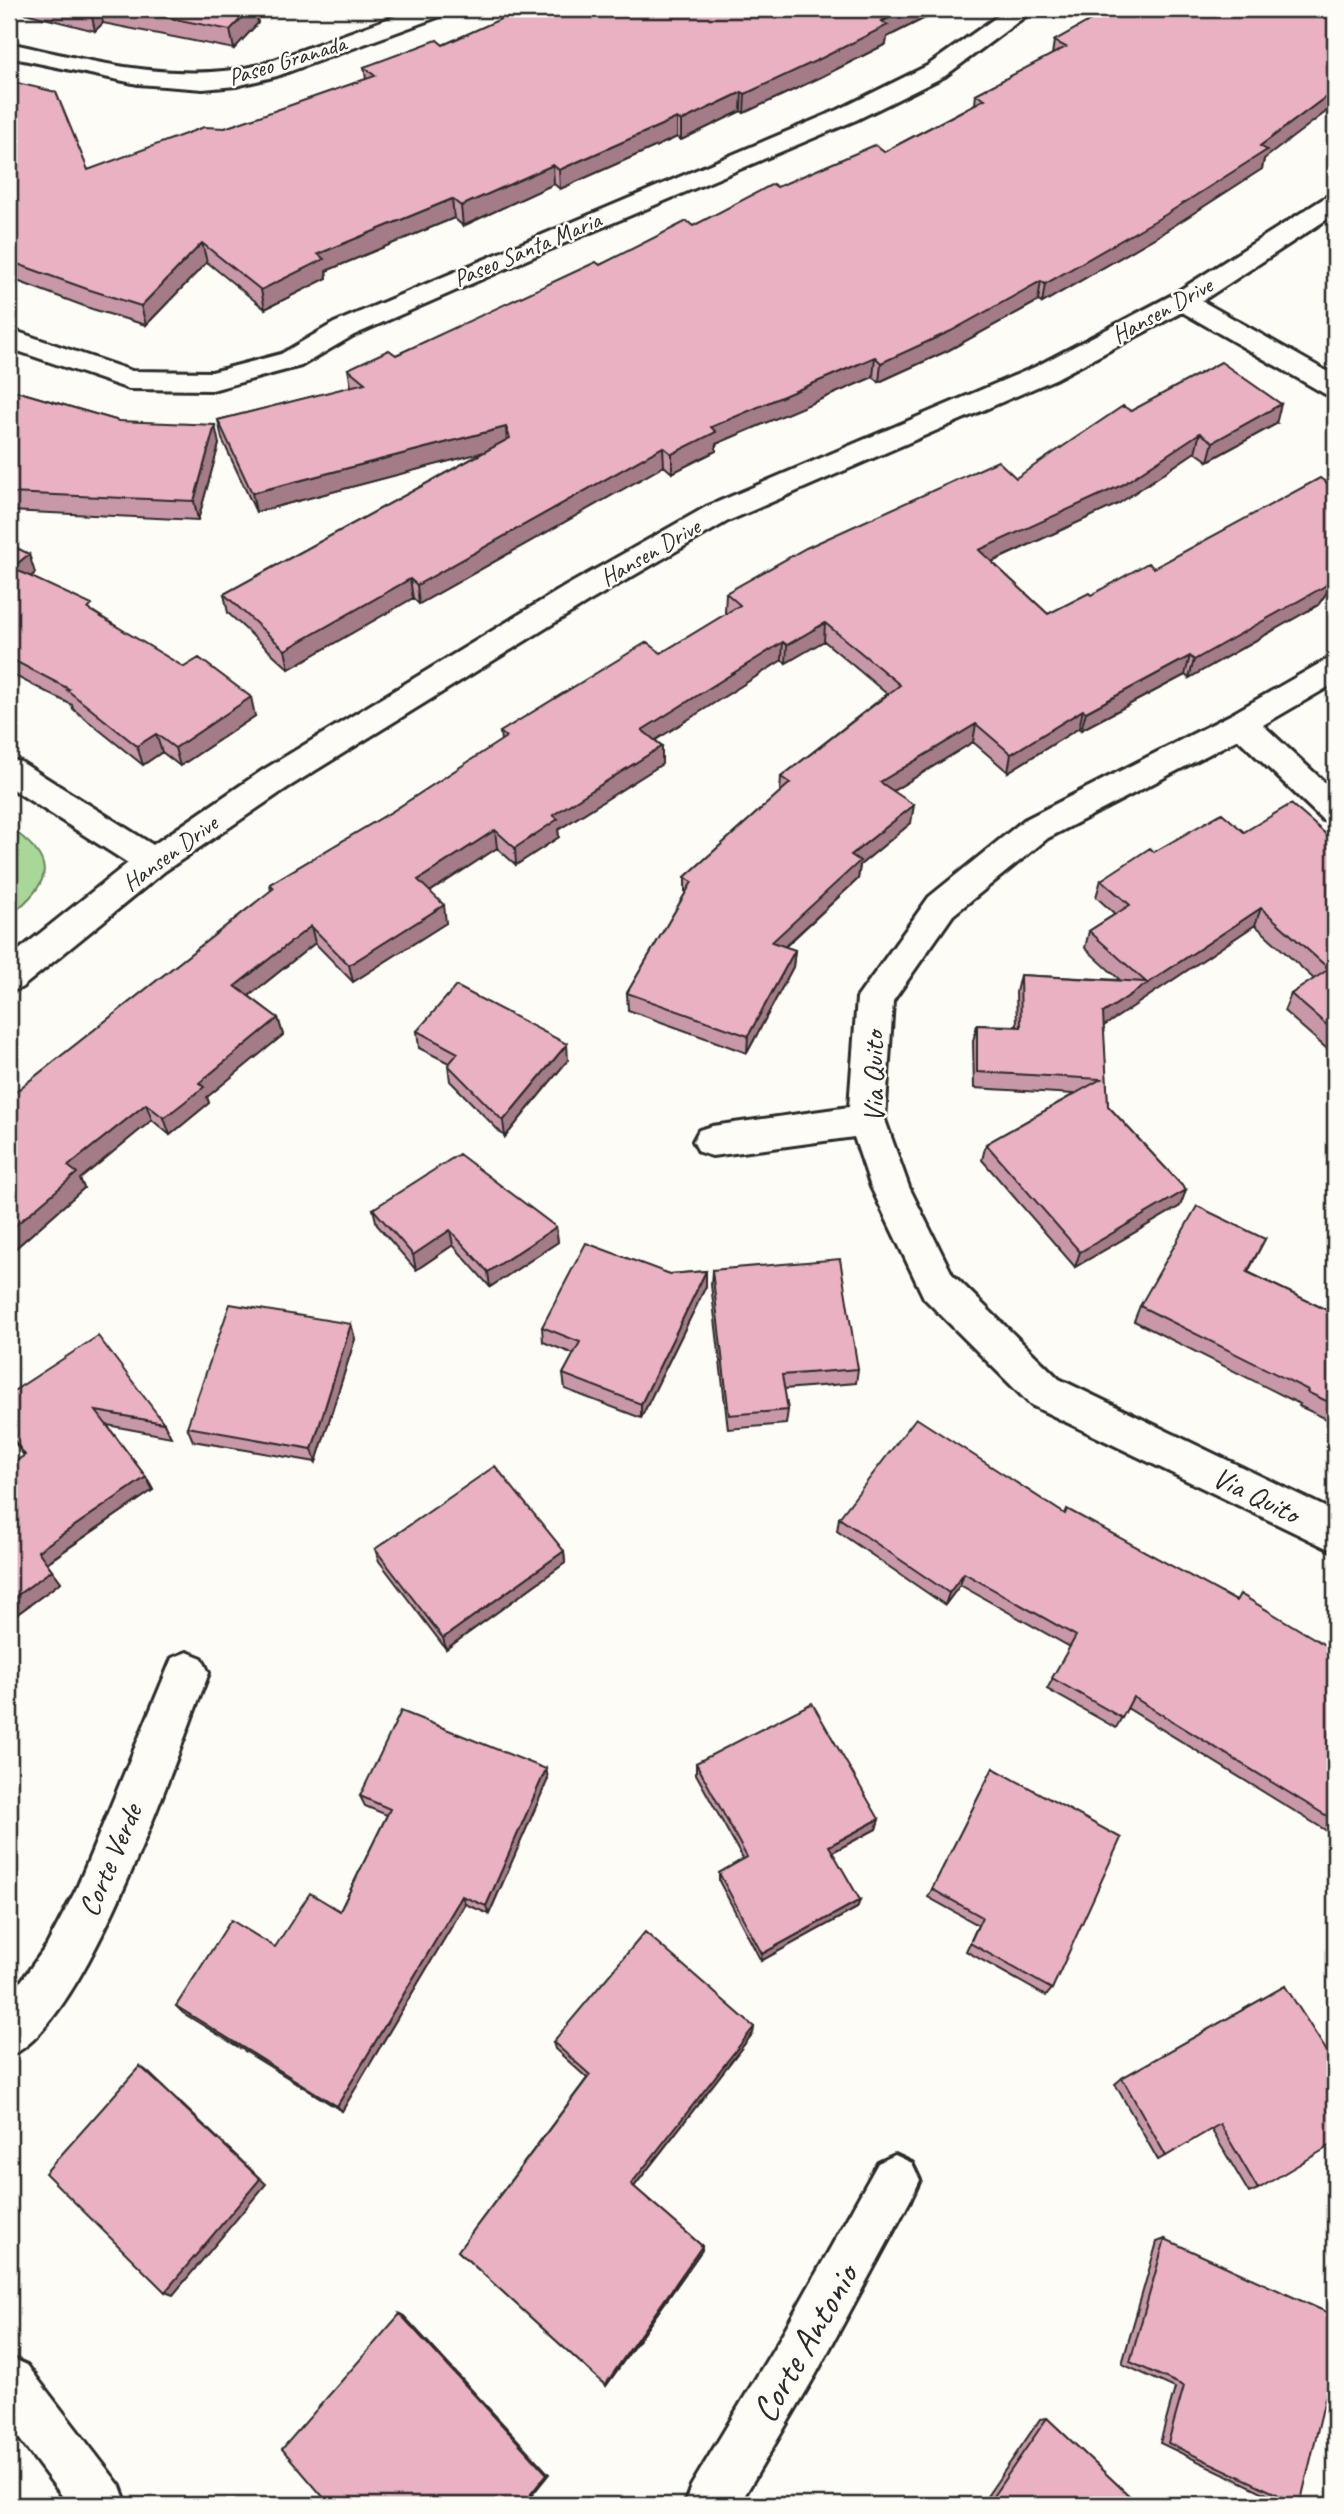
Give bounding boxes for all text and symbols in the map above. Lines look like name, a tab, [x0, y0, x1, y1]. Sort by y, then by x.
street label: Paseo Granada	[224, 27, 352, 92]
street label: Paseo Santa Maria	[449, 204, 607, 294]
street label: Hansen Drive	[1106, 269, 1219, 350]
street label: Hansen Drive	[595, 510, 707, 593]
street label: Hansen Drive	[117, 807, 225, 898]
street label: Via Quito	[854, 1028, 892, 1123]
street label: Via Quito	[1207, 1458, 1309, 1534]
street label: Corte Verde	[69, 1796, 151, 1922]
street label: Corte Antonio	[741, 2253, 870, 2430]

